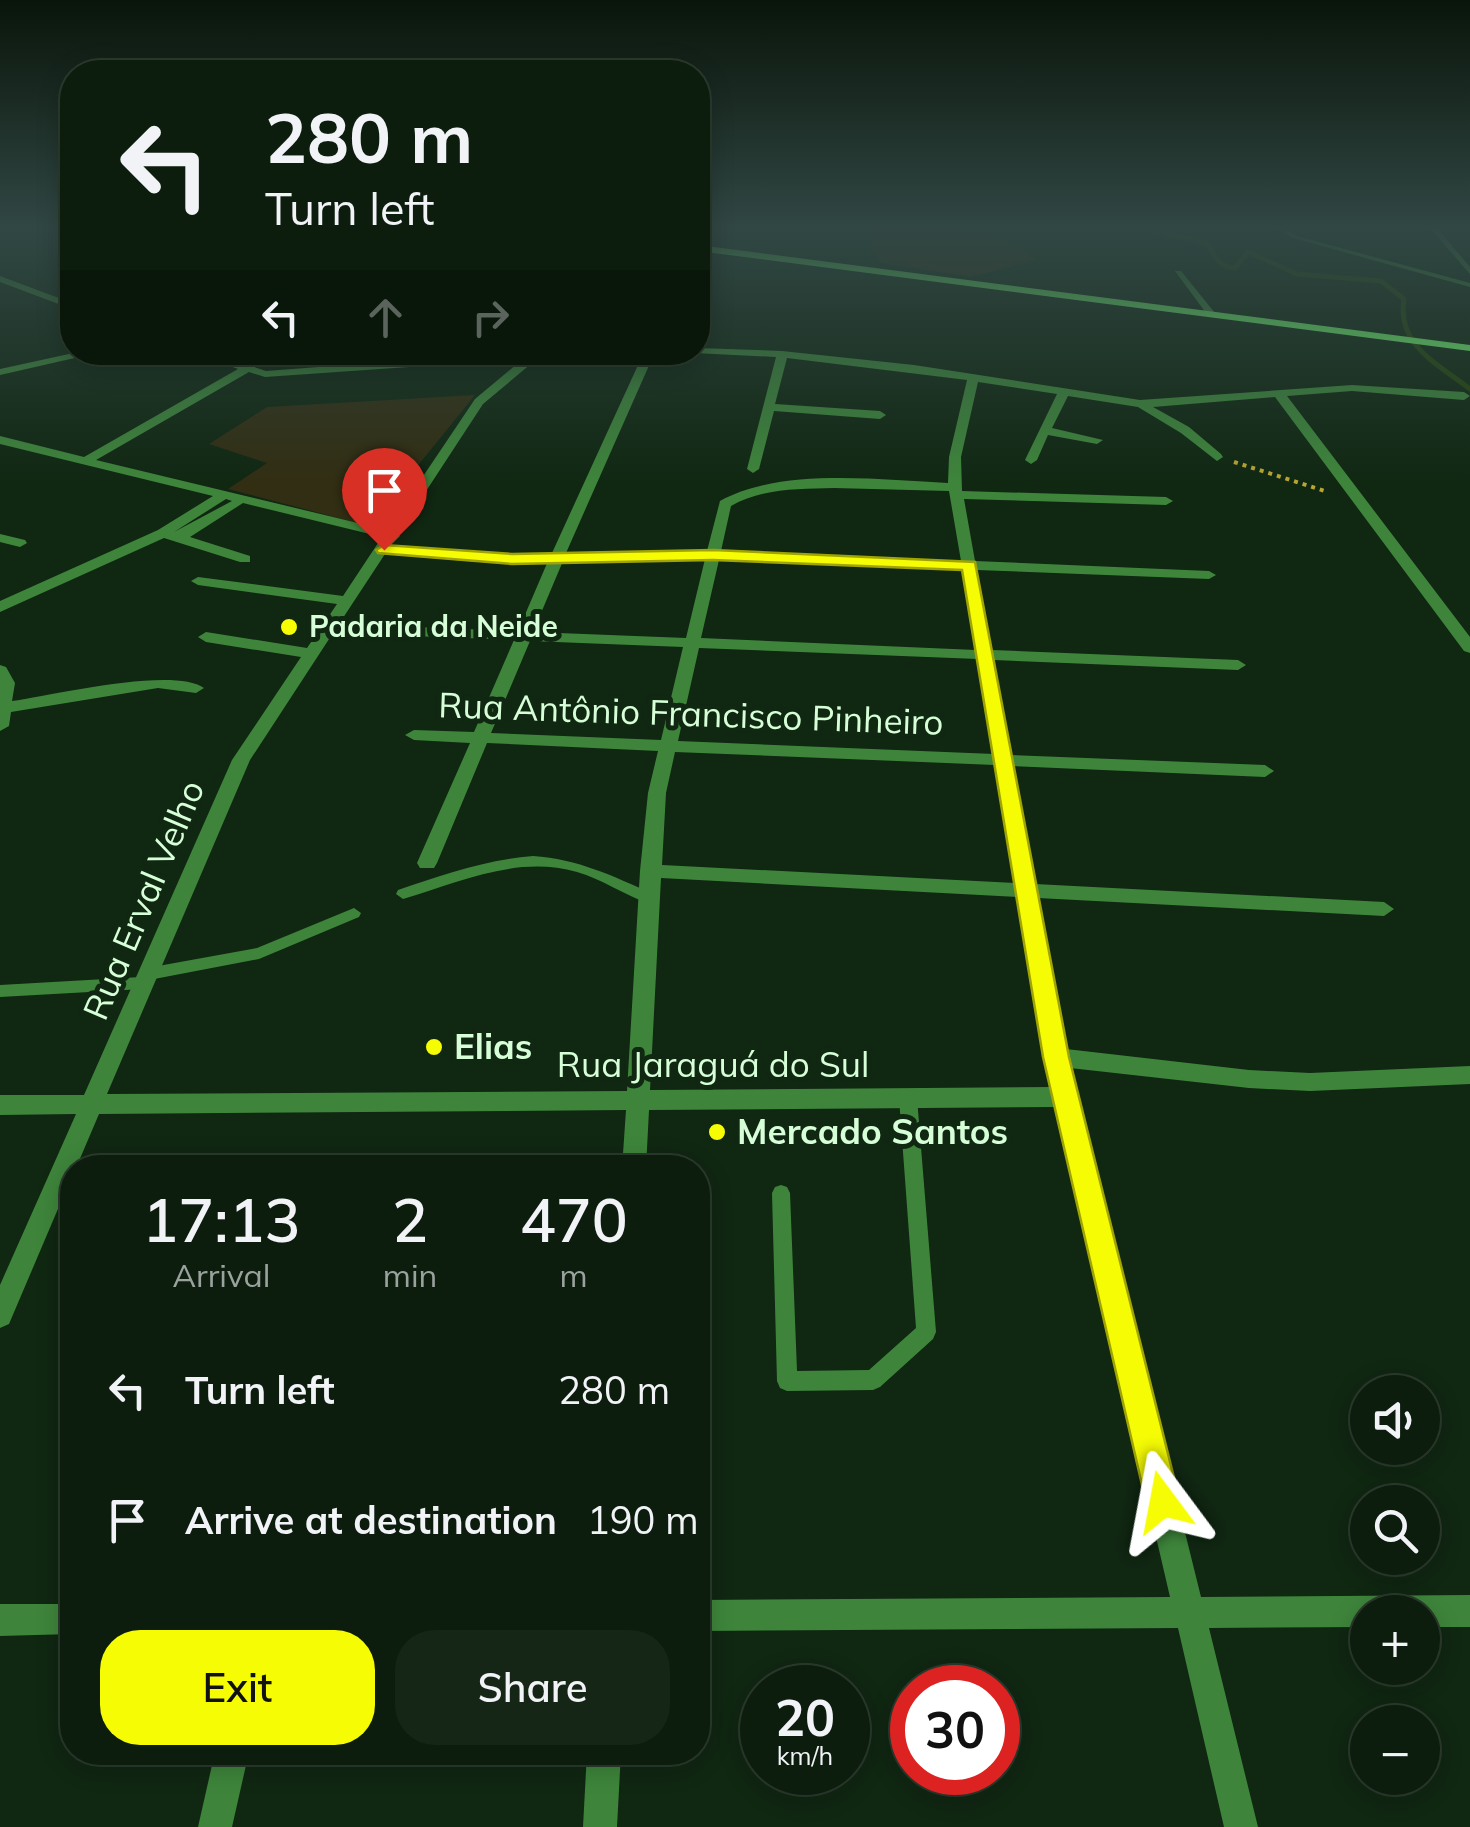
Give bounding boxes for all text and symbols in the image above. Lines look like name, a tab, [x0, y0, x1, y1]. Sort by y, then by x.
text: 280 m	[265, 93, 473, 181]
icon: left	[100, 100, 230, 230]
text: Turn left	[265, 180, 434, 236]
icon: left	[253, 290, 308, 345]
icon: ahead	[358, 290, 413, 345]
icon: right	[463, 290, 518, 345]
pin	[342, 448, 427, 551]
icon: arrive	[357, 463, 412, 518]
place label: Padaria da Neide	[309, 607, 558, 645]
marker: Padaria da Neide	[278, 616, 300, 638]
street label: Rua Antônio Francisco Pinheiro	[438, 682, 944, 744]
street label: Rua Erval Velho	[73, 773, 213, 1026]
place label: Elias	[454, 1024, 532, 1068]
marker: Elias	[423, 1036, 445, 1058]
street label: Rua Jaraguá do Sul	[557, 1042, 869, 1086]
place label: Mercado Santos	[737, 1109, 1008, 1153]
marker: Mercado Santos	[706, 1121, 728, 1143]
text: 17:13	[142, 1182, 301, 1257]
text: 2	[392, 1182, 428, 1257]
text: 470	[520, 1182, 628, 1257]
text: Arrival	[173, 1255, 270, 1295]
text: min	[383, 1255, 437, 1295]
text: m	[560, 1255, 588, 1295]
icon: left	[100, 1363, 155, 1418]
text: Turn left	[185, 1366, 335, 1414]
text: 280 m	[558, 1366, 670, 1414]
map controls	[1350, 1375, 1440, 1795]
button: sound	[1350, 1375, 1440, 1465]
position arrow	[1111, 1450, 1215, 1554]
button: search	[1350, 1485, 1440, 1575]
icon: arrive	[100, 1493, 155, 1548]
text: Arrive at destination	[185, 1496, 557, 1544]
text: 190 m	[587, 1496, 699, 1544]
button: +	[1350, 1595, 1440, 1685]
button: Exit	[100, 1630, 375, 1745]
button: Share	[395, 1630, 670, 1745]
speed limit sign: 30	[890, 1665, 1020, 1795]
text: 20	[775, 1686, 835, 1749]
button: −	[1350, 1705, 1440, 1795]
text: km/h	[777, 1740, 833, 1771]

